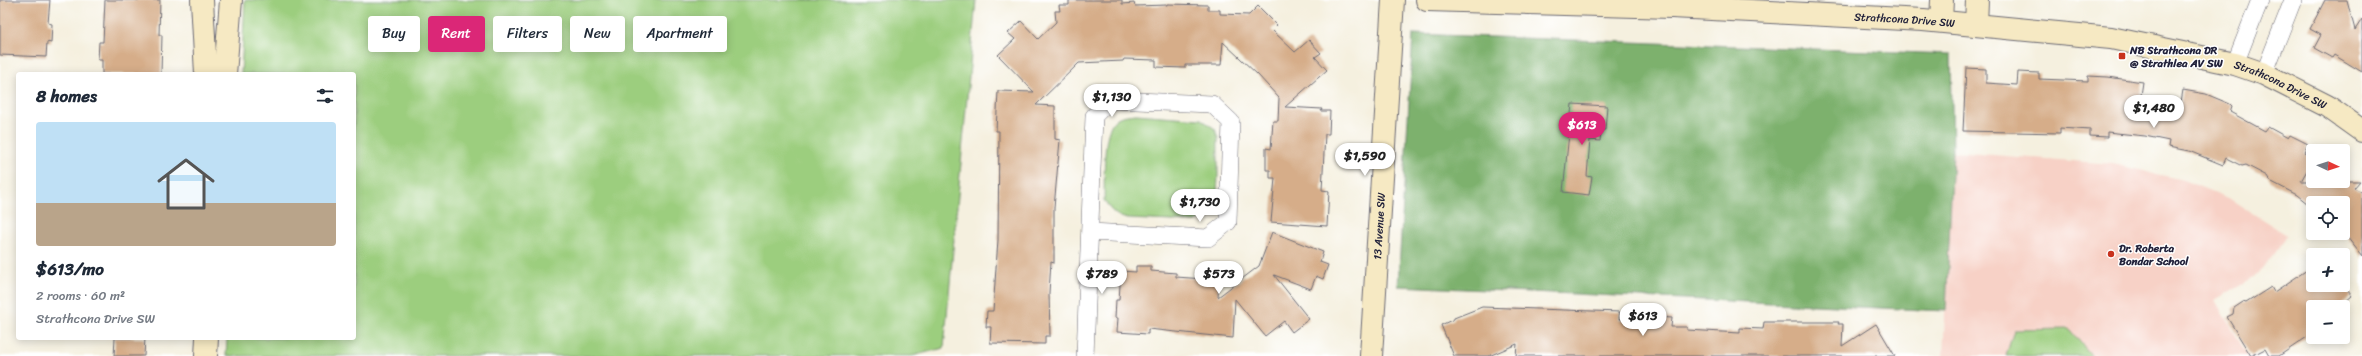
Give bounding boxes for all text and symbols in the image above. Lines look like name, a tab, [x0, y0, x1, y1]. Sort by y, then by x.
street label: Strathcona Drive SW	[1854, 7, 1956, 33]
chip: Buy	[368, 16, 420, 52]
chip: Rent	[428, 16, 485, 52]
chip: Filters	[493, 16, 562, 52]
chip: New	[570, 16, 625, 52]
chip: Apartment	[633, 16, 727, 52]
place label: NB Strathcona DR @ Strathlea AV SW	[2129, 41, 2223, 73]
marker: NB Strathcona DR @ Strathlea AV SW	[2117, 51, 2127, 61]
street label: Strathcona Drive SW	[2231, 55, 2331, 114]
text: 8 homes	[36, 81, 97, 111]
pin: $1,130	[1079, 84, 1145, 118]
icon: filters	[314, 85, 336, 107]
text: $1,130	[1093, 85, 1131, 108]
pin: $1,480	[2121, 95, 2187, 129]
text: $1,480	[2133, 96, 2175, 119]
pin: $613	[1558, 112, 1606, 146]
text: $613	[1568, 113, 1596, 136]
pin: $1,590	[1332, 143, 1398, 177]
text: $1,590	[1344, 144, 1386, 167]
north arrow	[2306, 144, 2350, 188]
map controls	[2306, 144, 2350, 344]
icon: home	[150, 148, 222, 220]
pin: $1,730	[1167, 189, 1233, 223]
text: $1,730	[1180, 190, 1220, 213]
street label: 13 Avenue SW	[1367, 192, 1391, 260]
button: locate	[2306, 196, 2350, 240]
place label: Dr. Roberta Bondar School	[2119, 239, 2189, 271]
button: +	[2306, 248, 2350, 292]
marker: Dr. Roberta Bondar School	[2106, 249, 2116, 259]
text: $613/mo	[36, 254, 104, 284]
pin: $789	[1078, 261, 1126, 295]
pin: $573	[1195, 261, 1243, 295]
text: $789	[1086, 262, 1118, 285]
text: $573	[1203, 262, 1235, 285]
text: 2 rooms · 60 m²	[36, 284, 125, 307]
button: −	[2306, 300, 2350, 344]
pin: $613	[1619, 303, 1667, 337]
text: $613	[1629, 304, 1657, 327]
text: Strathcona Drive SW	[36, 307, 155, 330]

